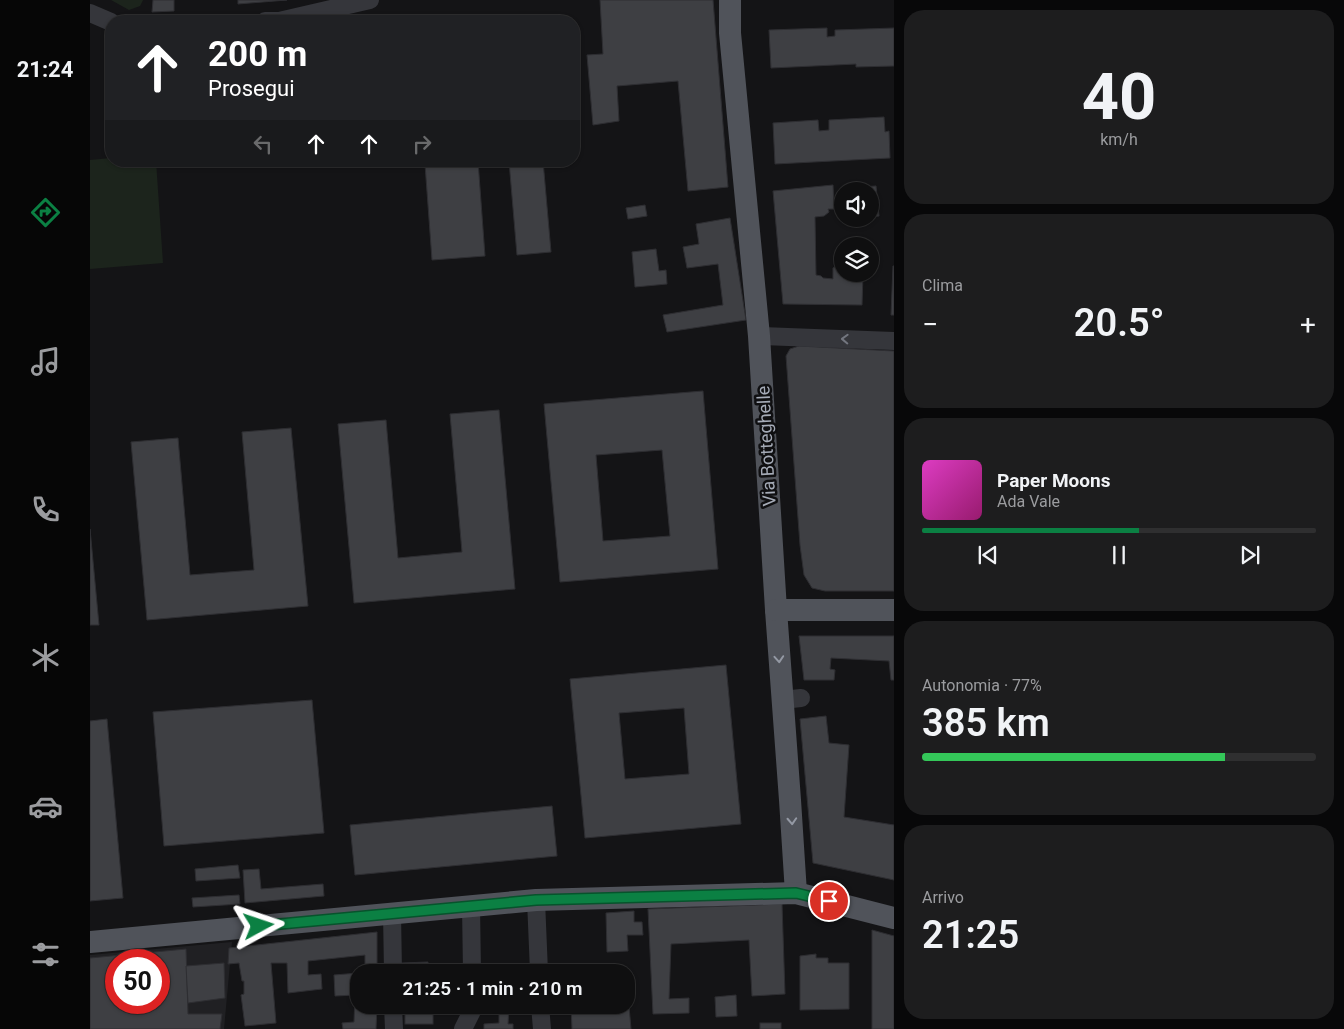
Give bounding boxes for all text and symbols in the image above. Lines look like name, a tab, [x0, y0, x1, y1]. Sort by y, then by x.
text: 200 m	[208, 34, 307, 75]
icon: ahead	[125, 35, 190, 100]
text: 21:24	[17, 57, 73, 82]
text: 40	[1082, 59, 1156, 135]
text: Prosegui	[208, 76, 295, 101]
icon: left	[249, 130, 277, 158]
icon: ahead	[302, 130, 330, 158]
icon: ahead	[355, 130, 383, 158]
icon: right	[408, 130, 436, 158]
text: km/h	[1100, 130, 1138, 149]
map controls	[834, 182, 879, 282]
button: sound	[834, 182, 879, 227]
icon: directions	[28, 195, 63, 230]
button: layers	[834, 237, 879, 282]
text: Clima	[922, 276, 963, 295]
text: 20.5°	[1074, 301, 1164, 345]
text: −	[922, 308, 938, 341]
text: +	[1300, 308, 1316, 341]
one-way arrow	[841, 334, 849, 345]
icon: music	[28, 344, 63, 379]
street label: Via Botteghelle	[752, 385, 780, 507]
text: Paper Moons	[997, 469, 1110, 492]
icon: phone	[28, 492, 63, 527]
text: Ada Vale	[997, 492, 1060, 511]
icon: previous	[974, 541, 1002, 569]
icon: pause	[1105, 541, 1133, 569]
icon: next	[1236, 541, 1264, 569]
icon: climate	[28, 640, 63, 675]
one-way arrow	[774, 655, 785, 663]
text: Autonomia · 77%	[922, 676, 1042, 695]
text: 385 km	[922, 701, 1050, 745]
icon: car	[28, 789, 63, 824]
one-way arrow	[786, 817, 797, 825]
pin	[808, 880, 850, 922]
icon: arrive	[815, 887, 843, 915]
text: Arrivo	[922, 888, 964, 907]
position arrow	[232, 899, 284, 951]
text: 21:25	[922, 913, 1019, 957]
icon: filters	[28, 937, 63, 972]
speed limit sign: 50	[105, 949, 170, 1014]
text: 21:25 · 1 min · 210 m	[402, 977, 583, 1000]

